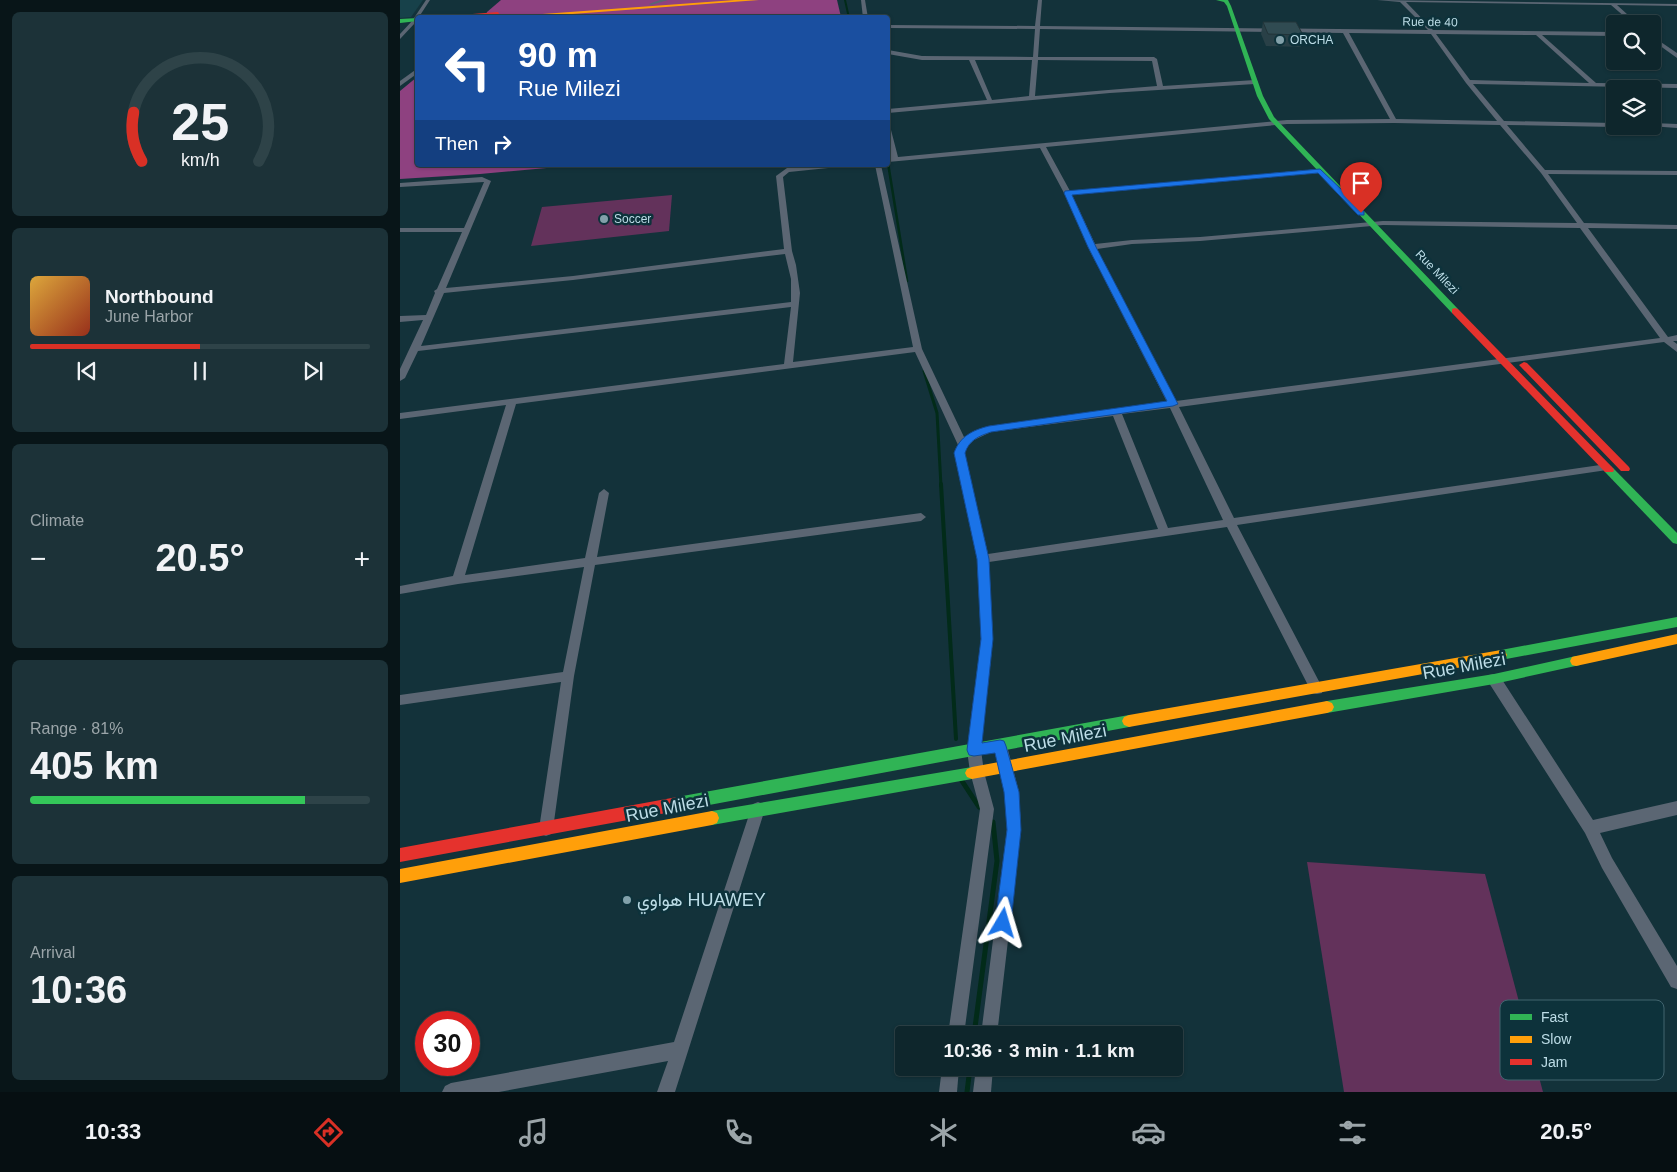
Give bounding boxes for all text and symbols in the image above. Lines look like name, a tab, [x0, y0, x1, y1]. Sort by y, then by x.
street label: Rue de 40	[1402, 15, 1458, 29]
map controls	[1606, 15, 1661, 135]
button: search	[1606, 15, 1661, 70]
place label: ORCHA	[1290, 33, 1333, 47]
marker: ORCHA	[1274, 34, 1286, 46]
icon: left	[435, 35, 500, 100]
text: 90 m	[518, 35, 598, 74]
text: Rue Milezi	[518, 76, 621, 101]
button: layers	[1606, 80, 1661, 135]
text: 25	[171, 93, 229, 151]
icon: right	[488, 130, 516, 158]
text: Then	[435, 133, 478, 154]
text: km/h	[181, 150, 219, 170]
pin	[1340, 162, 1382, 213]
icon: arrive	[1347, 169, 1375, 197]
place label: Soccer	[614, 212, 651, 226]
marker: Soccer	[598, 213, 610, 225]
street label: Rue Milezi	[1413, 247, 1461, 297]
text: Northbound	[105, 286, 214, 307]
text: June Harbor	[105, 308, 193, 325]
icon: previous	[73, 357, 101, 385]
icon: pause	[186, 357, 214, 385]
icon: next	[299, 357, 327, 385]
text: Climate	[30, 512, 84, 529]
text: 20.5°	[155, 537, 245, 579]
text: −	[30, 543, 46, 574]
text: +	[354, 543, 370, 574]
street label: Rue Milezi	[1421, 649, 1507, 683]
text: Range · 81%	[30, 720, 123, 737]
street label: Rue Milezi	[1022, 720, 1108, 756]
text: 405 km	[30, 745, 159, 787]
street label: Rue Milezi	[624, 790, 710, 826]
place label: هواوي HUAWEY	[637, 890, 766, 915]
marker: هواوي HUAWEY	[621, 894, 633, 906]
position arrow	[976, 896, 1028, 948]
text: Arrival	[30, 944, 75, 961]
text: 10:36	[30, 969, 127, 1011]
legend	[1500, 1000, 1664, 1080]
text: Fast	[1541, 1009, 1568, 1025]
speed limit sign: 30	[415, 1011, 480, 1076]
text: Slow	[1541, 1031, 1572, 1047]
text: 10:36 · 3 min · 1.1 km	[943, 1040, 1135, 1061]
text: Jam	[1541, 1054, 1567, 1070]
icon: directions	[311, 1115, 346, 1150]
icon: music	[516, 1115, 551, 1150]
icon: phone	[721, 1115, 756, 1150]
icon: climate	[926, 1115, 961, 1150]
icon: car	[1131, 1115, 1166, 1150]
icon: filters	[1335, 1115, 1370, 1150]
text: 10:33	[85, 1119, 141, 1144]
text: 20.5°	[1540, 1119, 1592, 1144]

